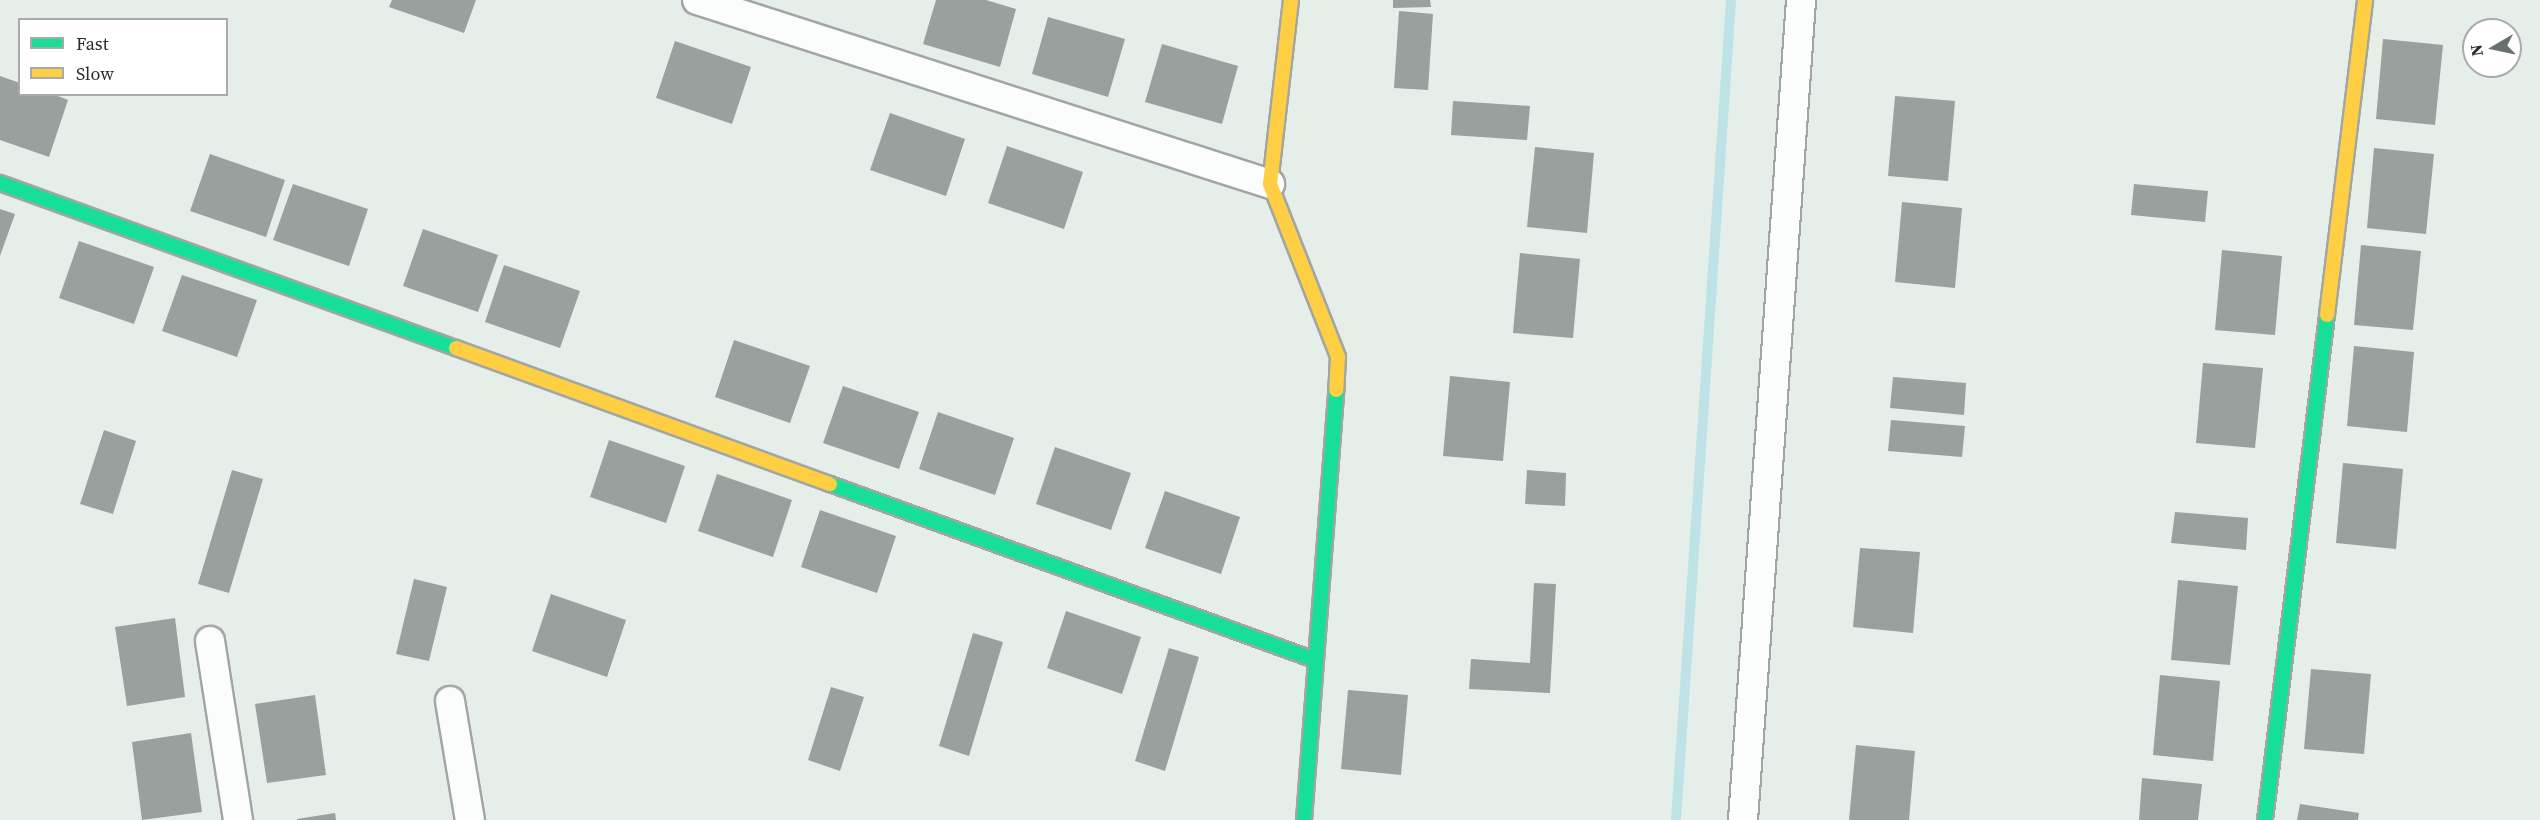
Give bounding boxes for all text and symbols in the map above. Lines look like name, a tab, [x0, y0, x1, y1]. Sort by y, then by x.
legend	[18, 18, 228, 96]
north arrow	[2462, 18, 2522, 78]
text: Fast	[76, 31, 109, 56]
text: N	[2464, 43, 2488, 58]
text: Slow	[76, 61, 114, 86]

